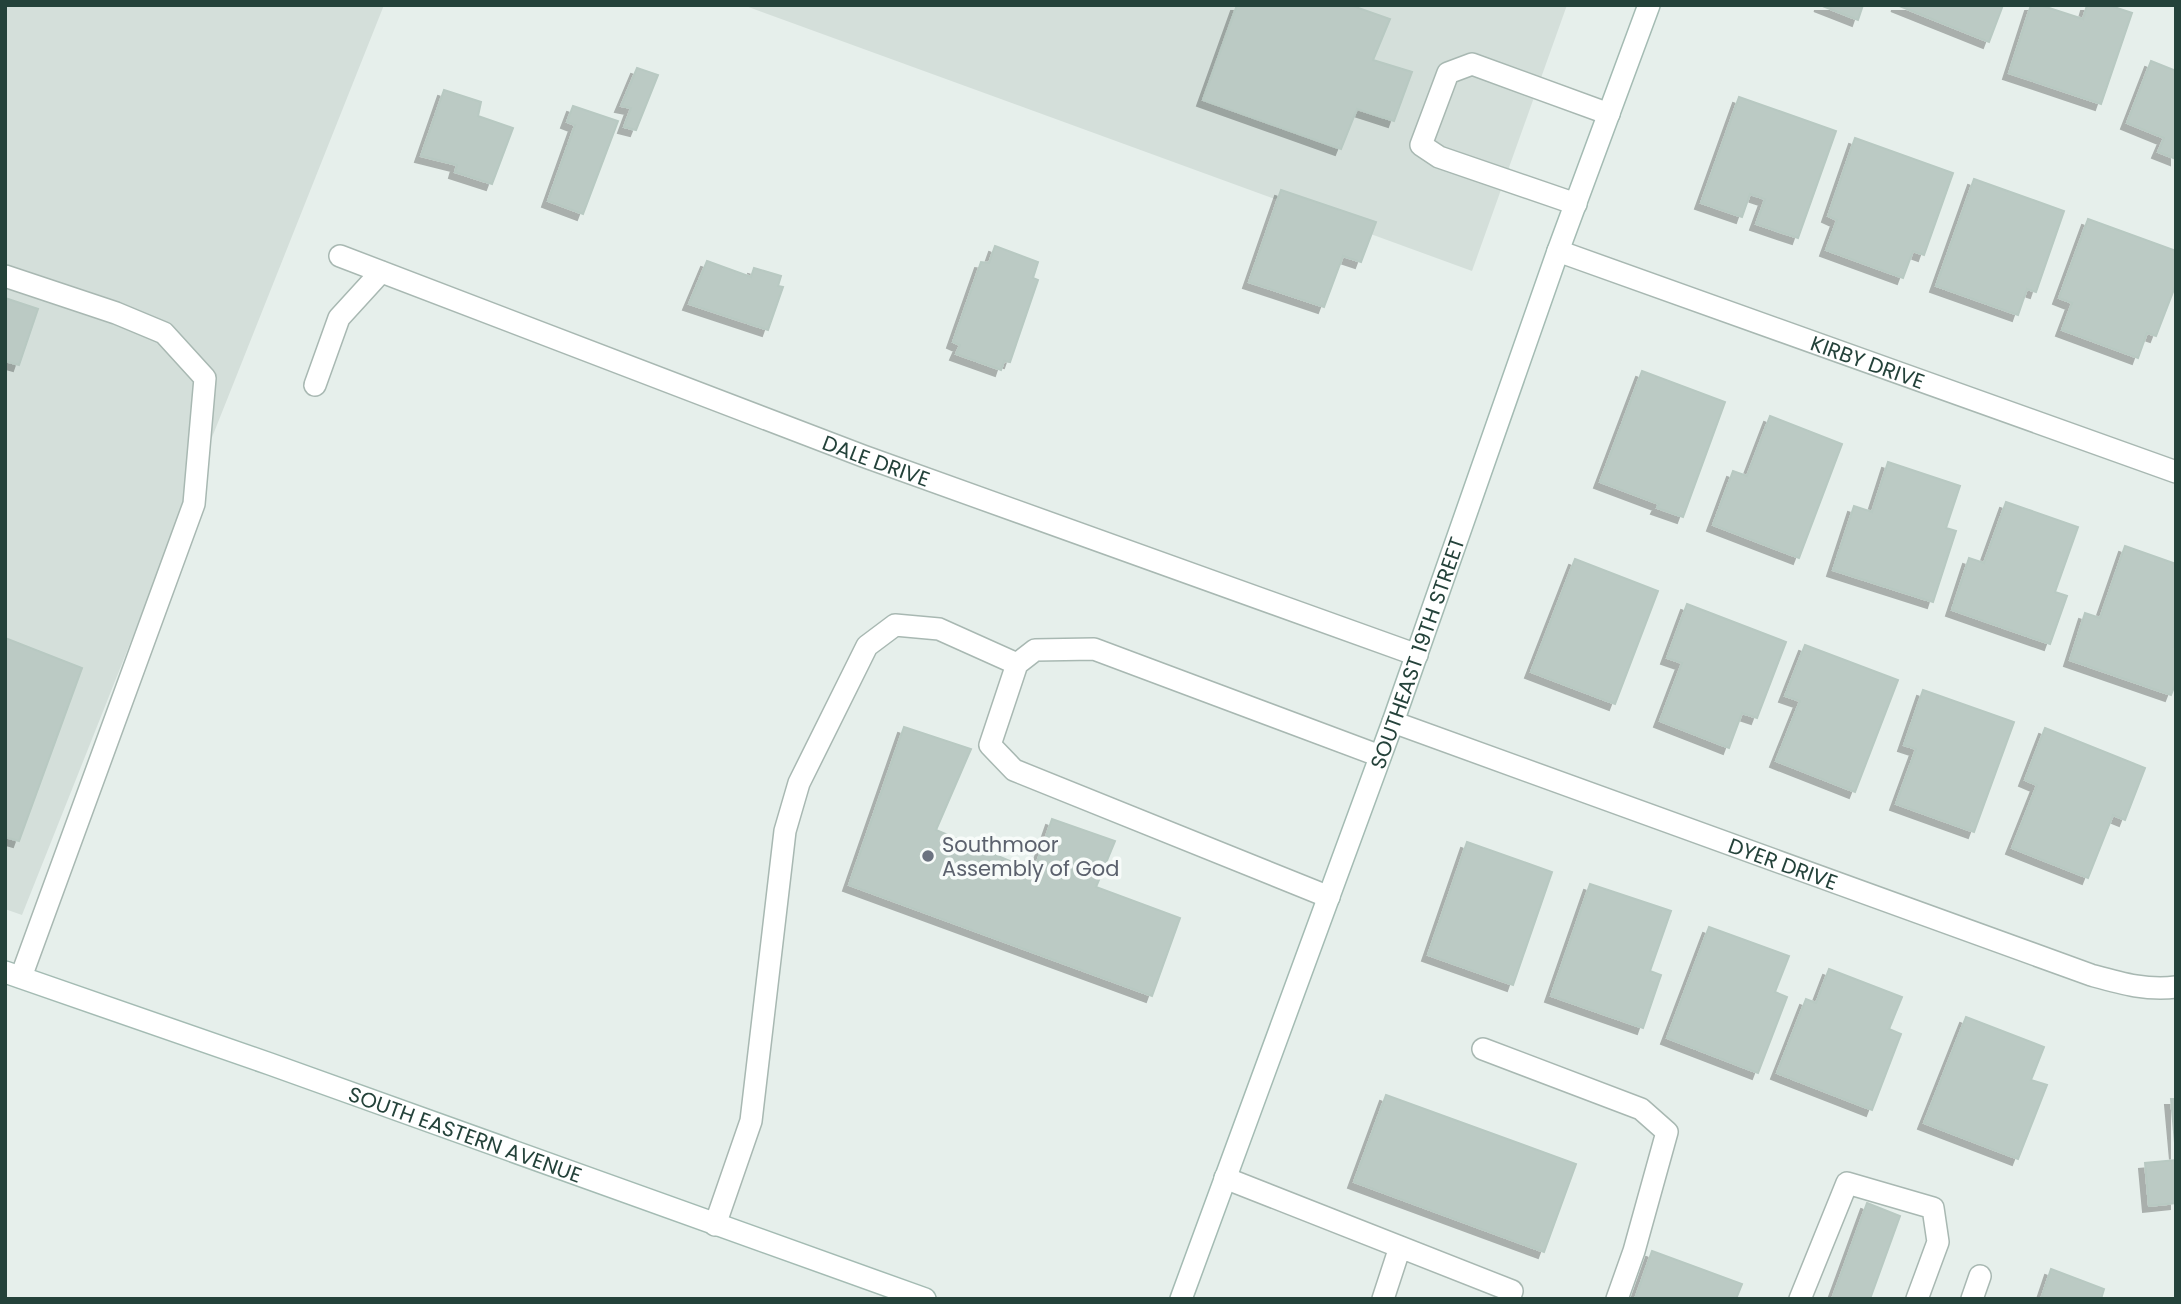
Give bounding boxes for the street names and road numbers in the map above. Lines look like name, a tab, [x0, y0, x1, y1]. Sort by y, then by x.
street label: KIRBY DRIVE	[1807, 328, 1929, 395]
street label: DALE DRIVE	[819, 427, 934, 493]
street label: SOUTHEAST 19TH STREET	[1363, 533, 1471, 773]
street label: DYER DRIVE	[1725, 830, 1842, 896]
street label: SOUTH EASTERN AVENUE	[345, 1079, 586, 1189]

